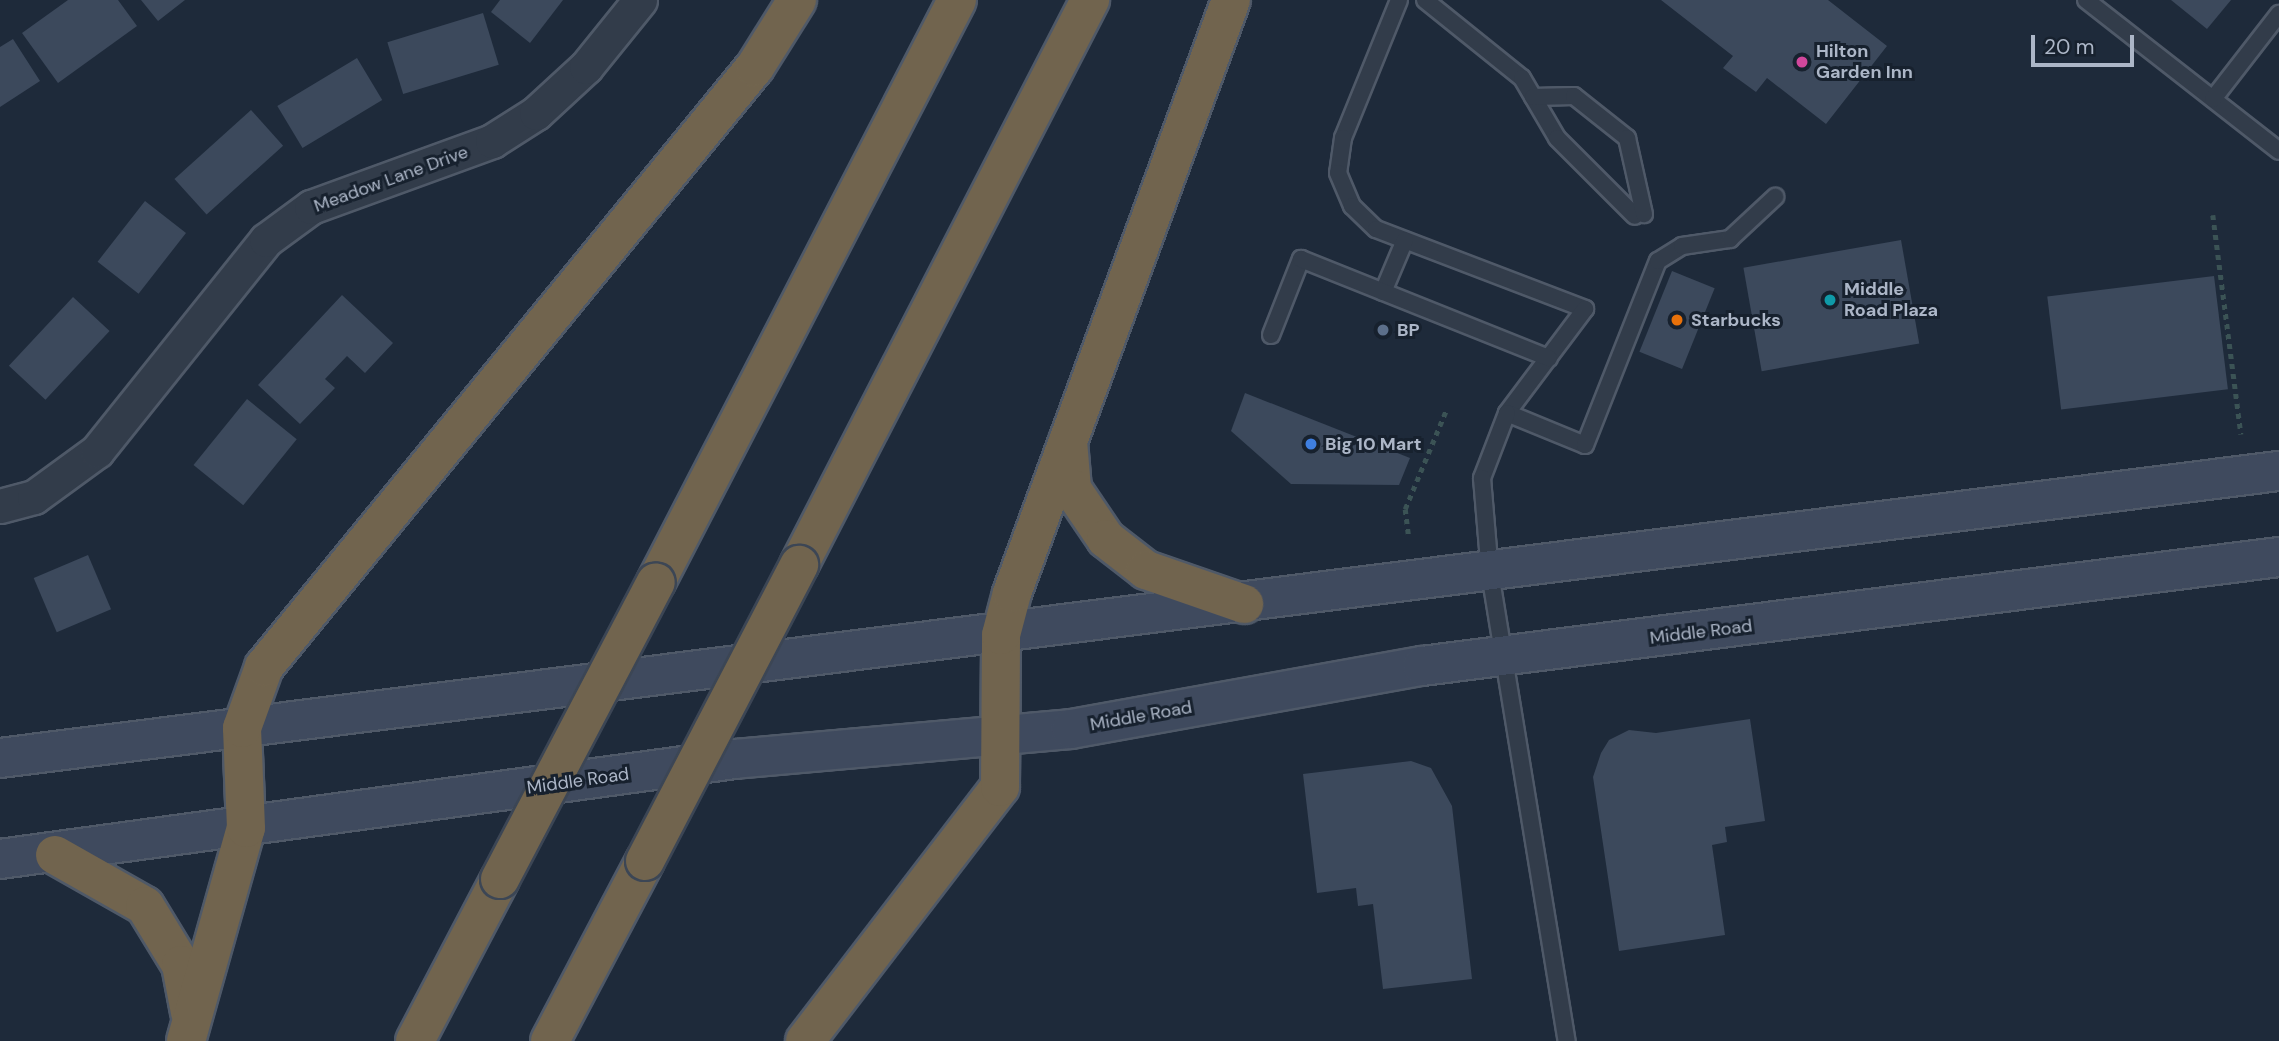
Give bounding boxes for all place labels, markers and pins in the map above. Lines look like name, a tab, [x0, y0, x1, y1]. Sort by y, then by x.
place label: Hilton Garden Inn	[1816, 41, 1913, 84]
marker: Hilton Garden Inn	[1794, 54, 1810, 70]
place label: Middle Road Plaza	[1844, 279, 1938, 322]
marker: Middle Road Plaza	[1822, 292, 1838, 308]
place label: Starbucks	[1691, 309, 1781, 331]
marker: Starbucks	[1669, 312, 1685, 328]
place label: BP	[1397, 319, 1420, 341]
marker: BP	[1375, 322, 1391, 338]
place label: Big 10 Mart	[1325, 433, 1421, 455]
marker: Big 10 Mart	[1303, 436, 1319, 452]

